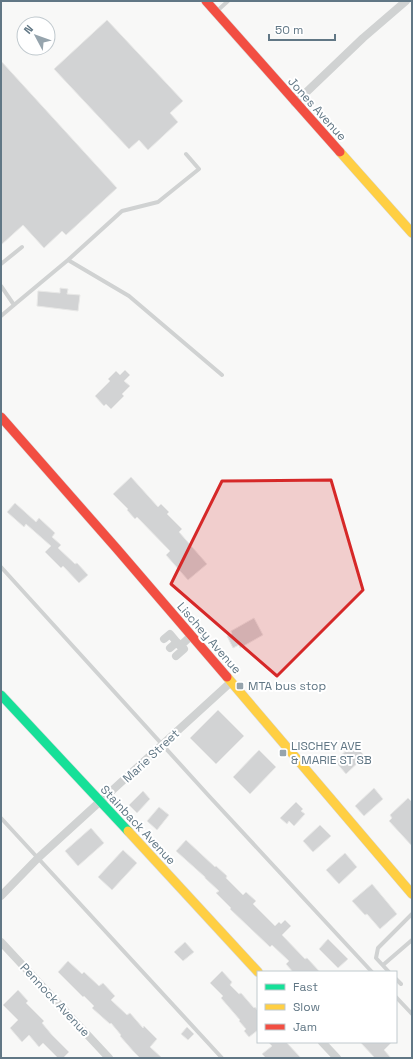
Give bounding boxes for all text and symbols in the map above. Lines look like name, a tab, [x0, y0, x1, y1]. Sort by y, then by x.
north arrow	[16, 16, 56, 56]
scale bar	[269, 16, 335, 42]
text: N	[21, 22, 36, 37]
text: 50 m	[275, 22, 303, 38]
street label: Jones Avenue	[284, 74, 350, 144]
street label: Lischey Avenue	[173, 599, 245, 677]
place label: MTA bus stop	[248, 678, 326, 694]
marker: MTA bus stop	[235, 681, 245, 691]
street label: Marie Street	[119, 726, 183, 786]
place label: LISCHEY AVE & MARIE ST SB	[291, 738, 372, 768]
marker: LISCHEY AVE & MARIE ST SB	[278, 748, 288, 758]
street label: Stainback Avenue	[97, 782, 179, 868]
street label: Pennock Avenue	[17, 960, 93, 1040]
legend	[257, 971, 397, 1043]
text: Fast	[293, 979, 318, 995]
text: Slow	[293, 999, 320, 1015]
text: Jam	[293, 1019, 317, 1035]

